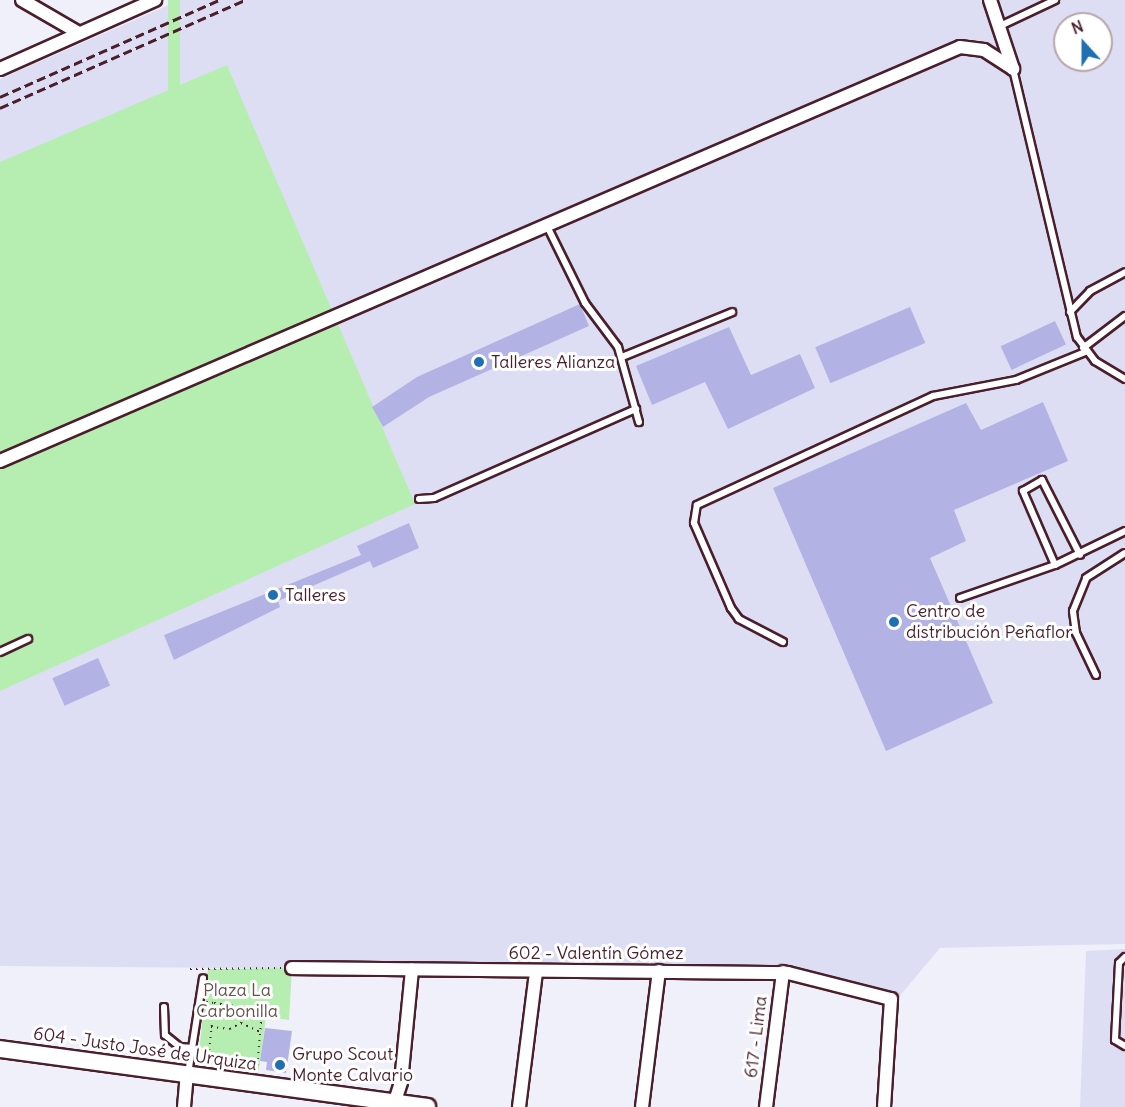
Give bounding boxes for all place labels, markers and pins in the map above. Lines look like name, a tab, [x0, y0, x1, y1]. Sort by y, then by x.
place label: Talleres Alianza	[491, 351, 615, 373]
marker: Talleres Alianza	[472, 355, 486, 369]
place label: Talleres	[285, 584, 346, 606]
marker: Talleres	[266, 588, 280, 602]
place label: Centro de distribución Peñaflor	[906, 601, 1073, 644]
marker: Centro de distribución Peñaflor	[887, 615, 901, 629]
place label: Grupo Scout Monte Calvario	[292, 1044, 413, 1086]
marker: Grupo Scout Monte Calvario	[273, 1058, 287, 1072]

